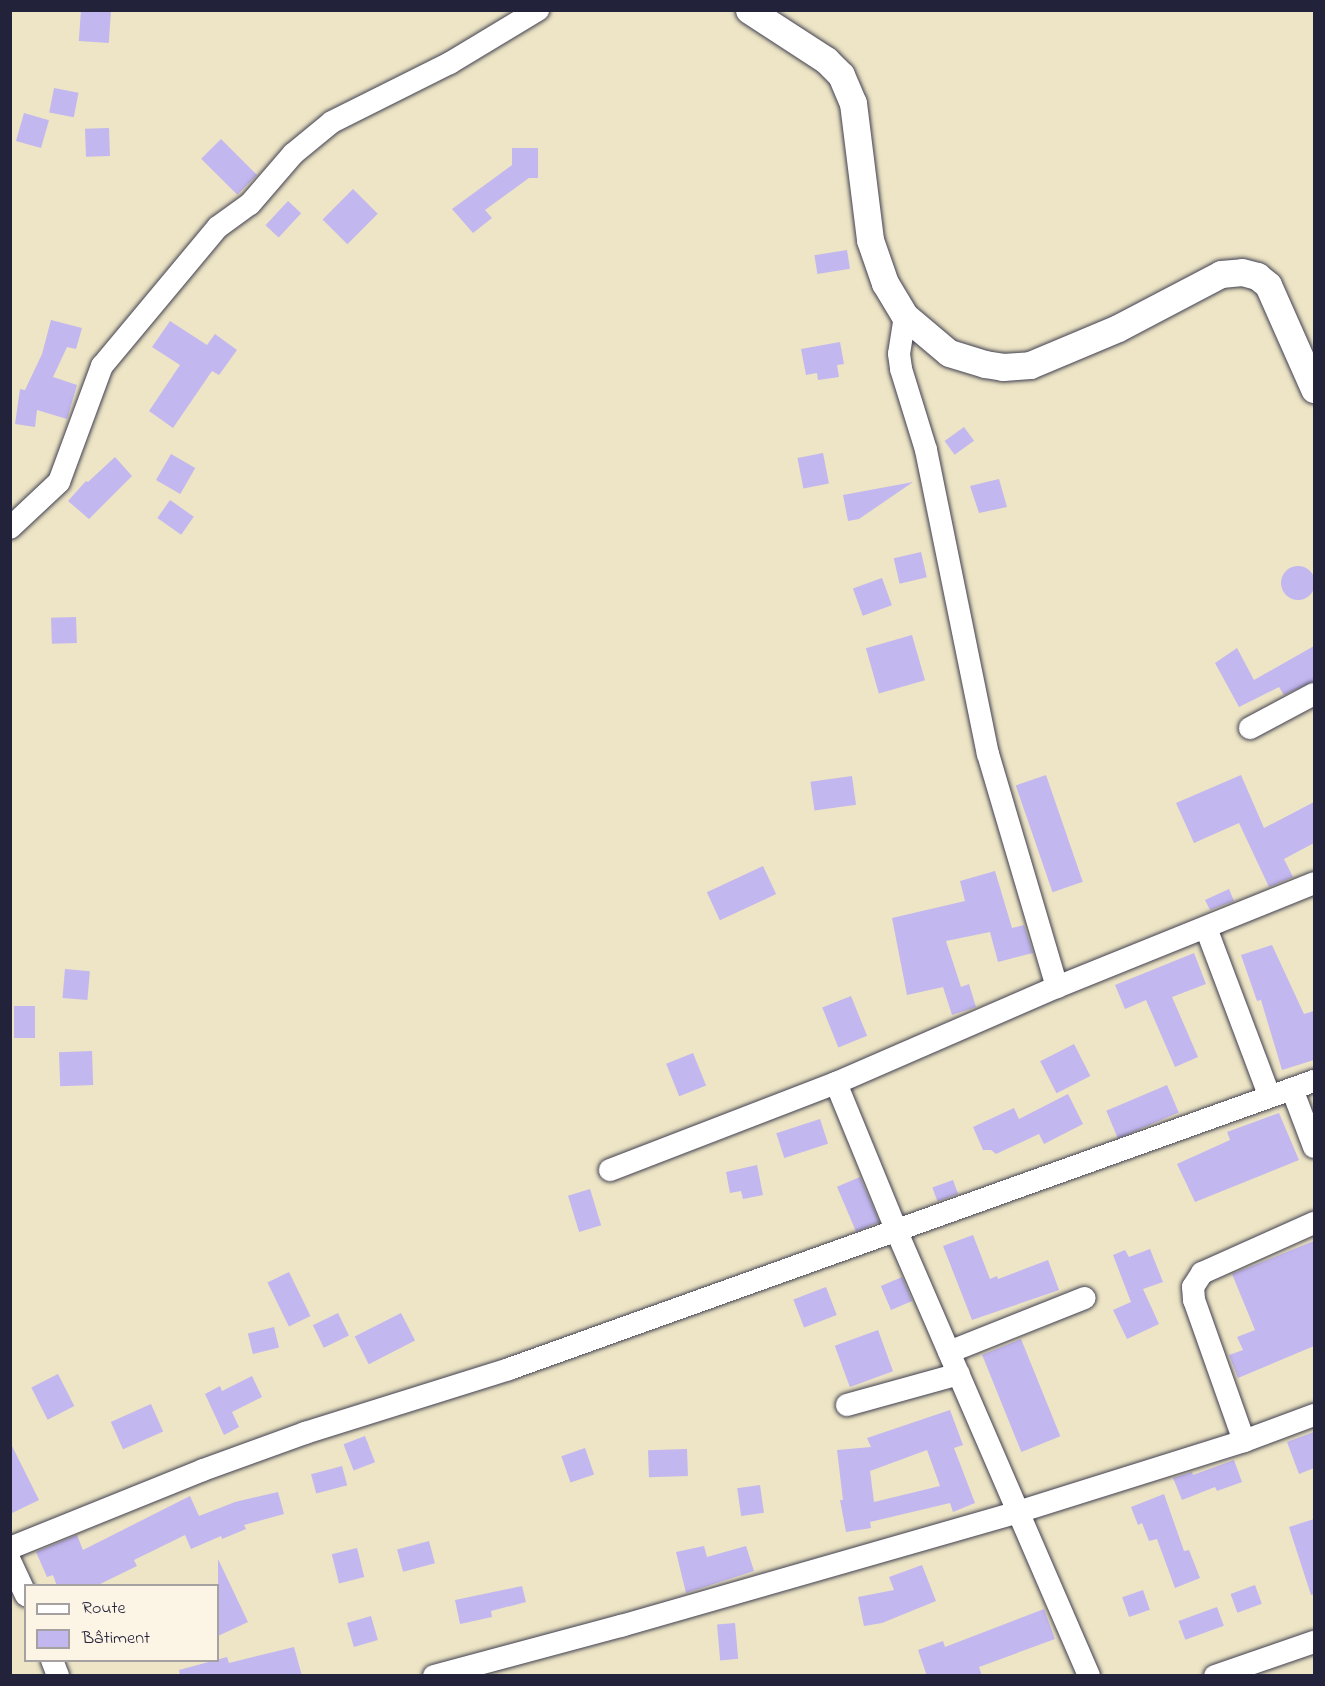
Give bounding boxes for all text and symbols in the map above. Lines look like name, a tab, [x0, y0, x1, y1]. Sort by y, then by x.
legend	[24, 1584, 219, 1662]
text: Route	[82, 1596, 126, 1622]
text: Bâtiment	[82, 1626, 150, 1652]

